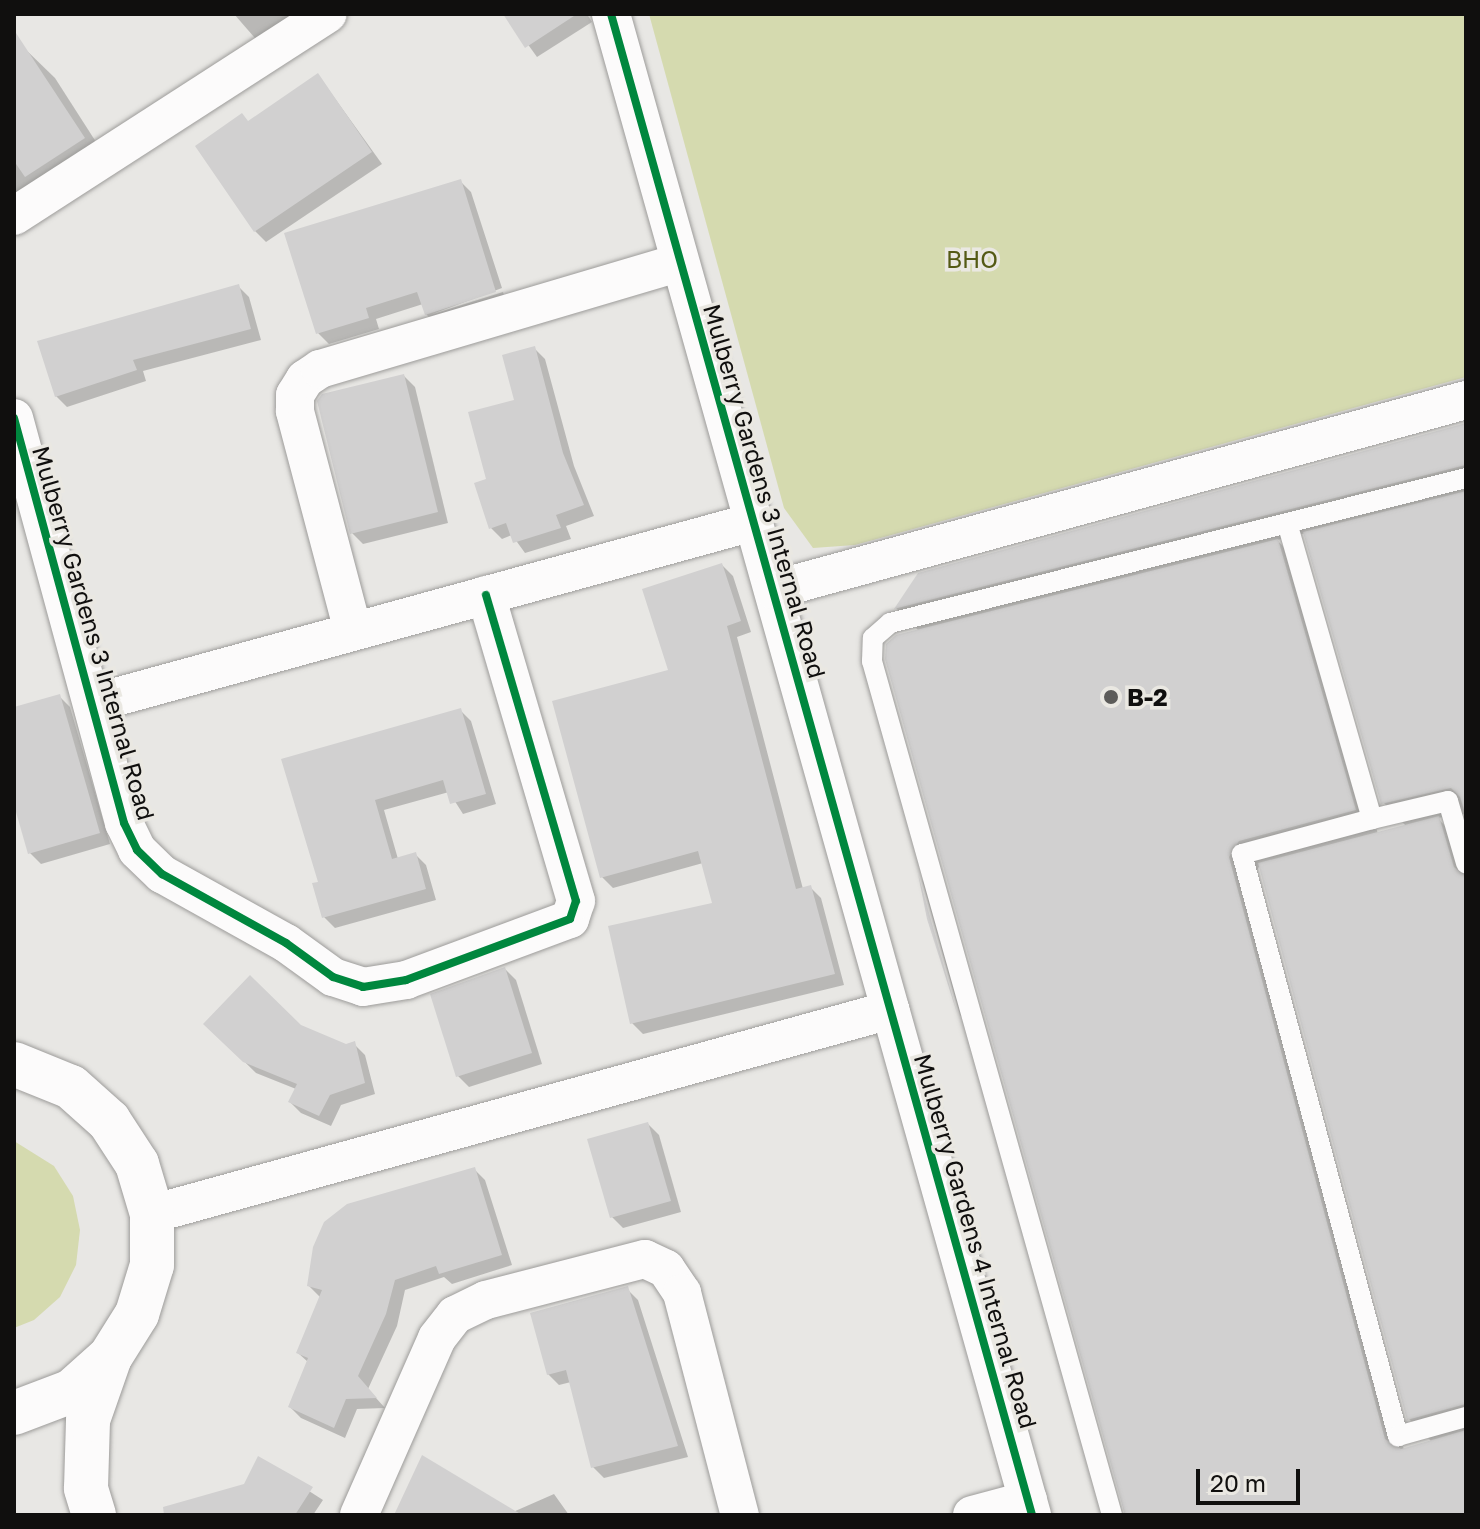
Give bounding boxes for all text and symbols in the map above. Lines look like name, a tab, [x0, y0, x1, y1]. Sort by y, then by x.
park label: BHO	[946, 245, 998, 273]
street label: Mulberry Gardens 3 Internal Road	[698, 301, 832, 681]
street label: Mulberry Gardens 3 Internal Road	[27, 443, 161, 823]
place label: B-2	[1127, 683, 1168, 711]
marker: B-2	[1102, 688, 1120, 706]
street label: Mulberry Gardens 4 Internal Road	[909, 1050, 1043, 1432]
scale bar	[1200, 1453, 1304, 1503]
text: 20 m	[1210, 1468, 1266, 1497]

